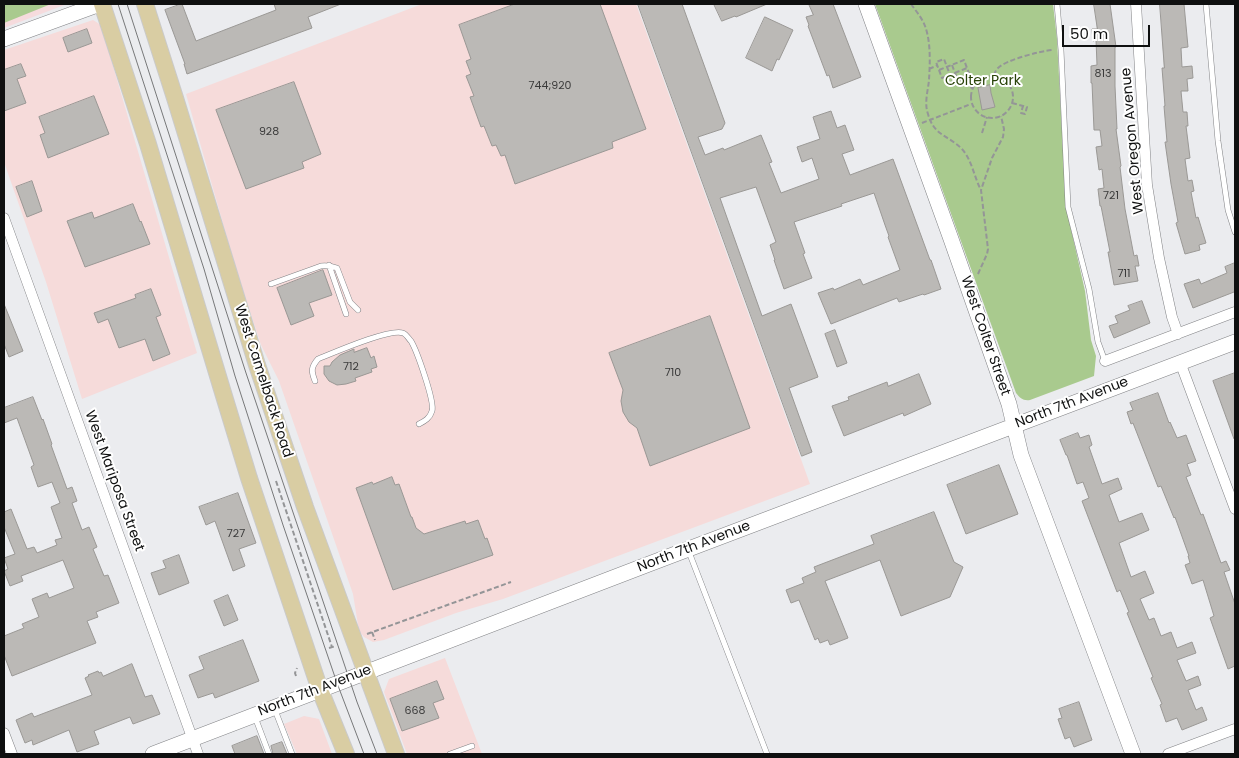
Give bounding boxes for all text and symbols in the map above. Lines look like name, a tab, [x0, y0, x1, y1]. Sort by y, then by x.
scale bar	[1064, 15, 1152, 47]
text: 50 m	[1070, 23, 1108, 44]
house number: 813	[1095, 67, 1111, 81]
street label: West Oregon Avenue	[1118, 67, 1148, 215]
park label: Colter Park	[945, 73, 1021, 89]
house number: 744;920	[529, 79, 571, 93]
house number: 928	[259, 125, 279, 139]
house number: 721	[1103, 189, 1119, 203]
house number: 711	[1117, 267, 1131, 281]
street label: West Colter Street	[957, 274, 1013, 398]
street label: West Camelback Road	[230, 302, 296, 460]
house number: 712	[343, 360, 359, 374]
house number: 710	[665, 366, 681, 380]
street label: North 7th Avenue	[1013, 374, 1131, 432]
street label: West Mariposa Street	[81, 408, 147, 554]
street label: North 7th Avenue	[635, 518, 753, 576]
house number: 727	[227, 527, 245, 541]
street label: North 7th Avenue	[256, 662, 374, 720]
house number: 668	[405, 704, 425, 718]

